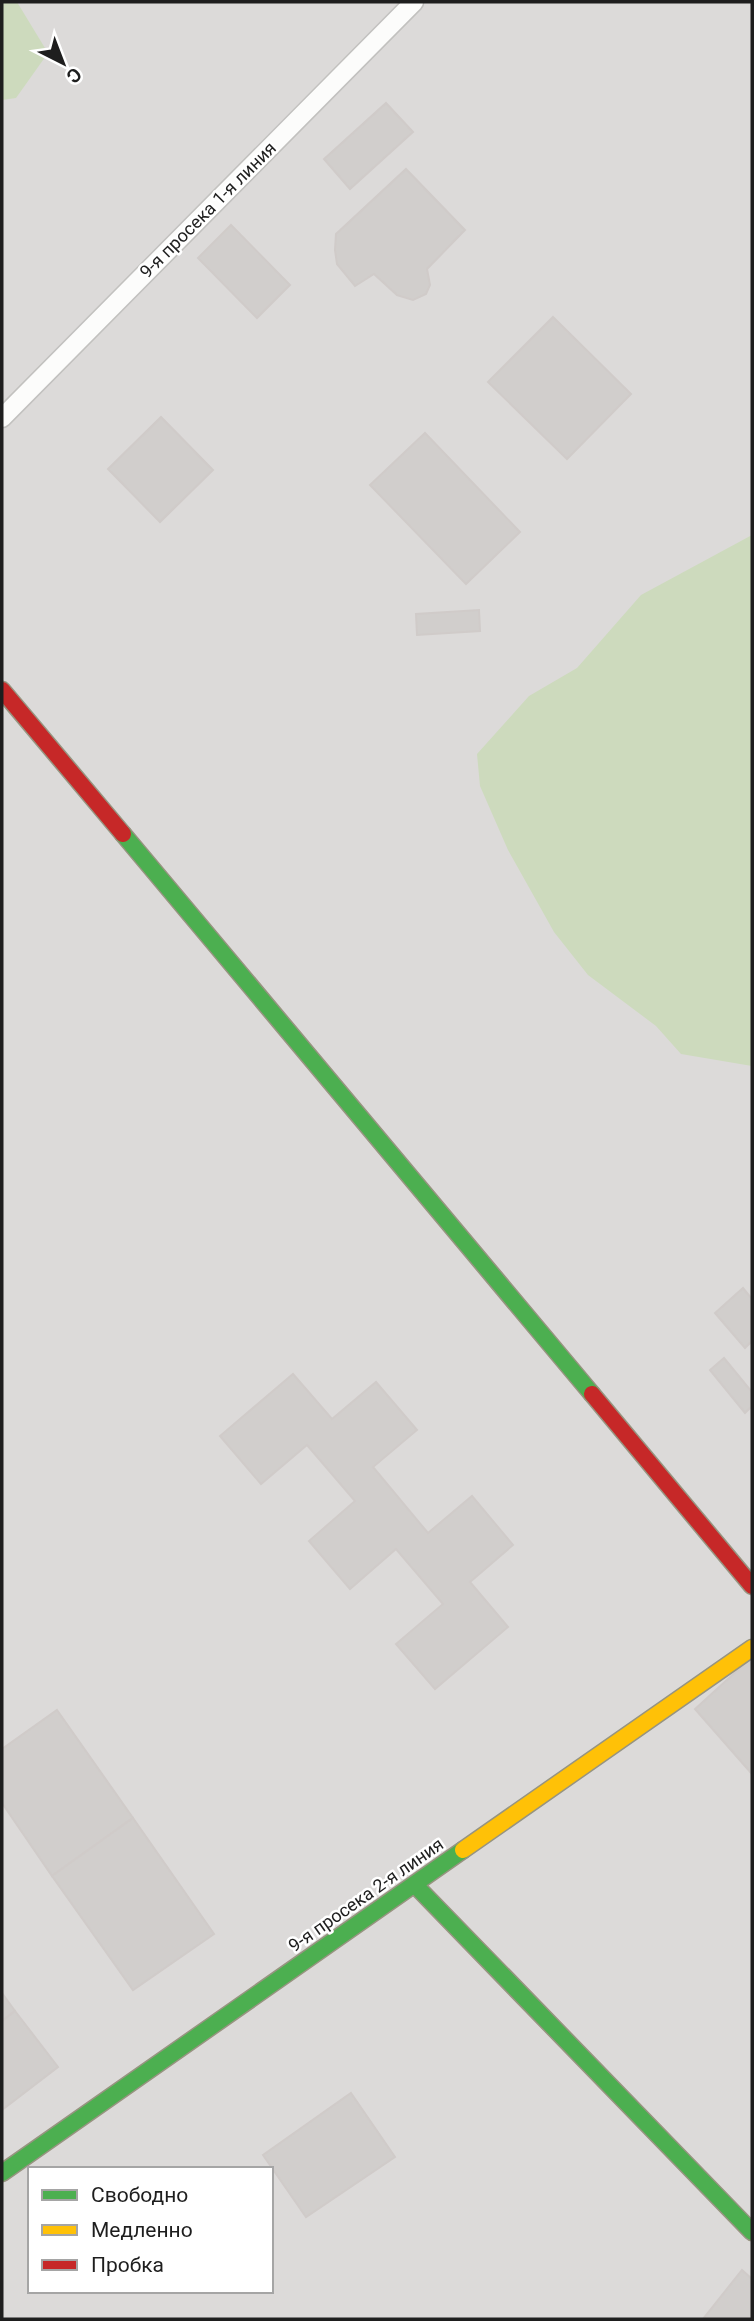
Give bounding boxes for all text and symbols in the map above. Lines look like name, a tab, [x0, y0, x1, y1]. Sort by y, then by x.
north arrow	[28, 28, 98, 98]
text: С	[62, 63, 86, 88]
street label: 9-я просека 1-я линия	[135, 137, 280, 282]
street label: 9-я просека 2-я линия	[284, 1833, 447, 1956]
legend	[28, 2167, 273, 2293]
text: Свободно	[91, 2183, 188, 2207]
text: Медленно	[91, 2218, 193, 2242]
text: Пробка	[91, 2253, 164, 2277]

